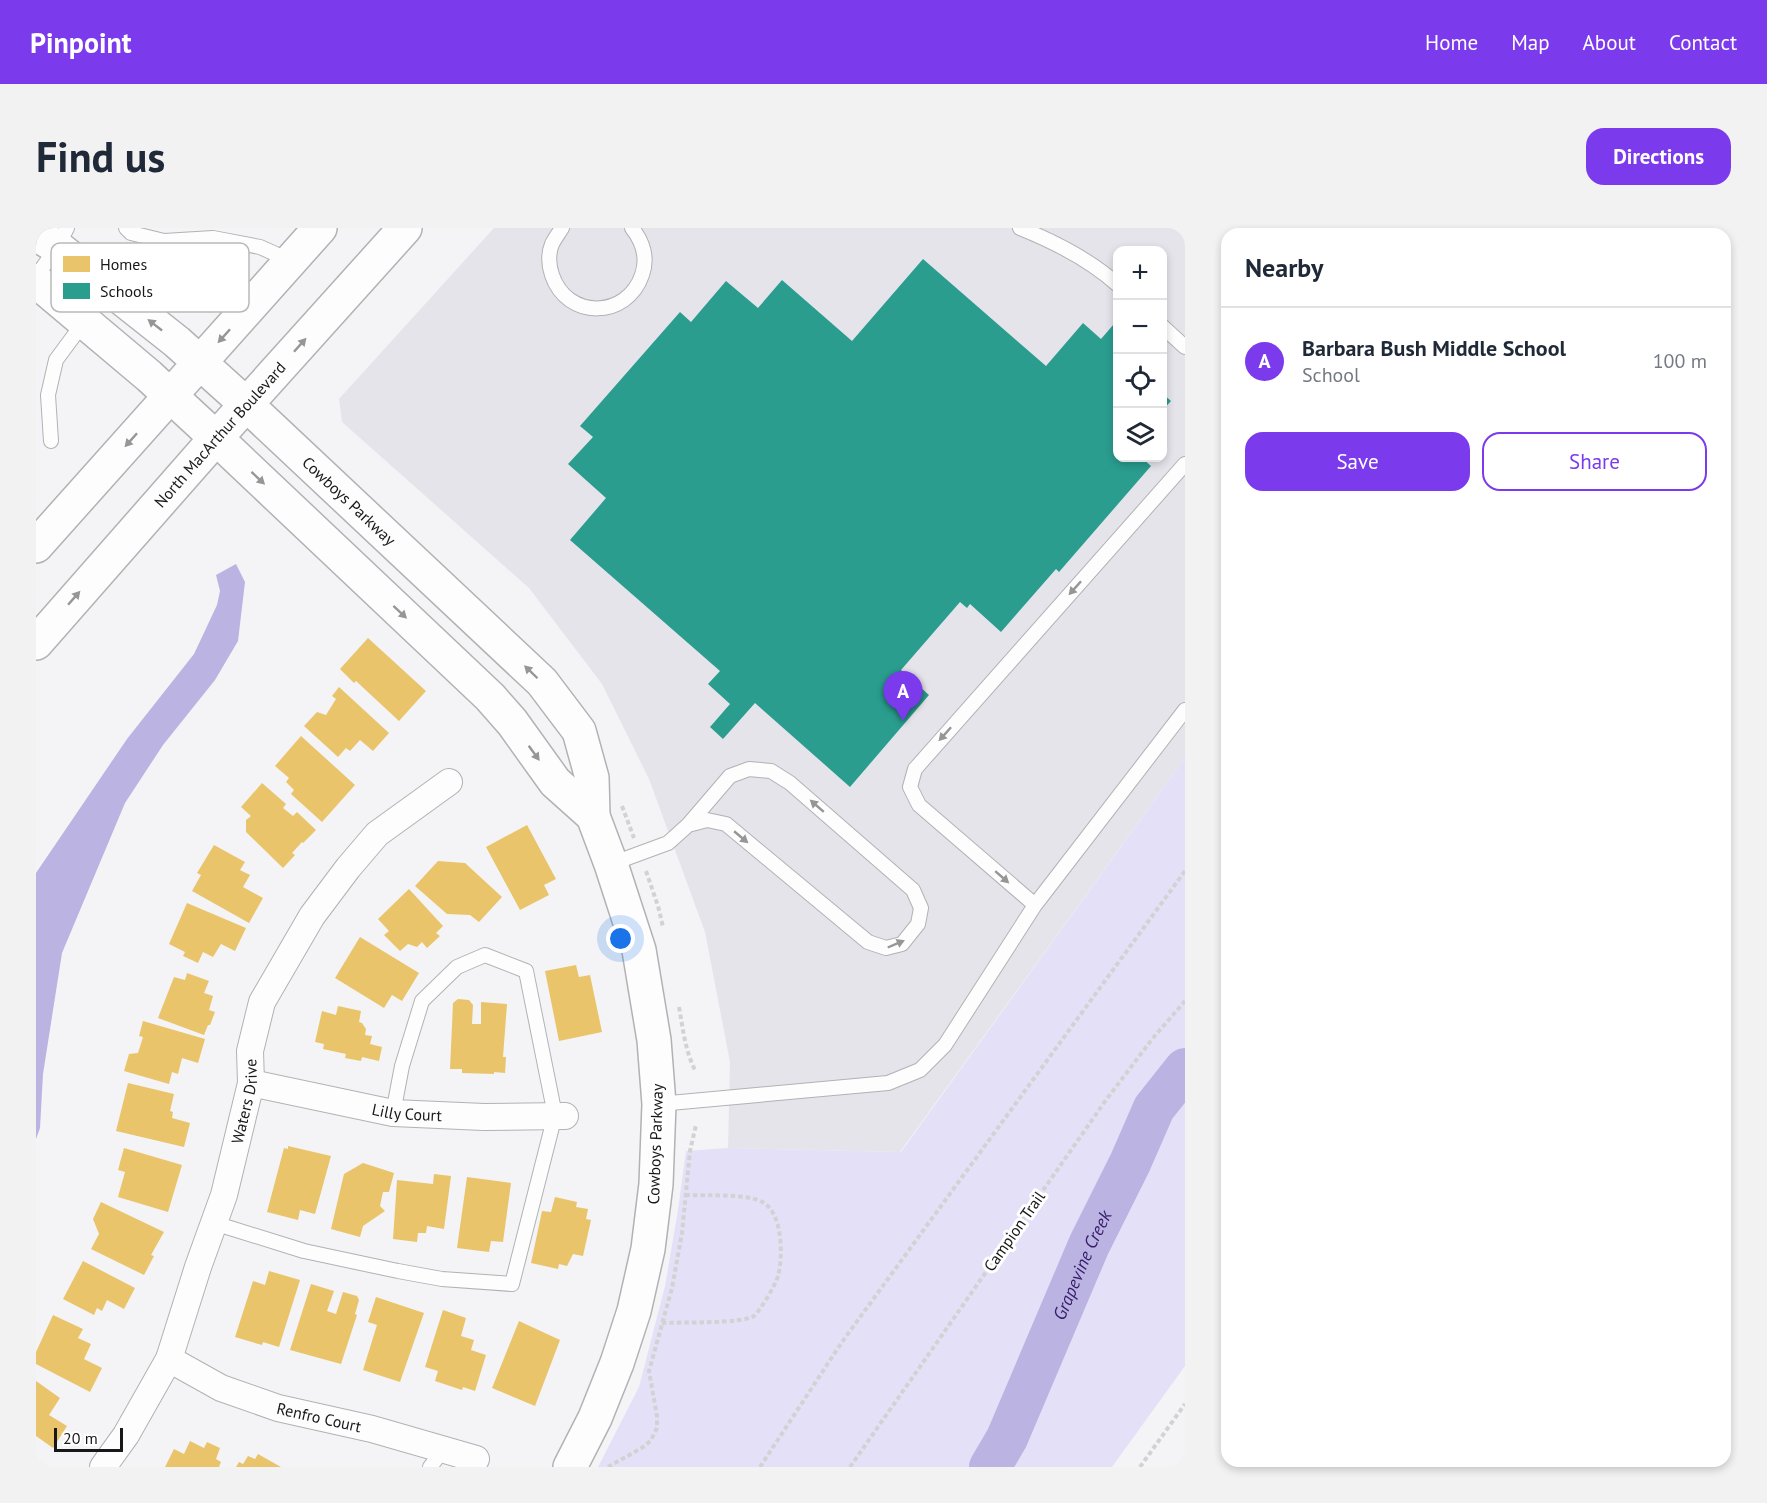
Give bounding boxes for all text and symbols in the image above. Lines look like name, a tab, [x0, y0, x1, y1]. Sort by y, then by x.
text: Pinpoint	[30, 24, 132, 61]
text: Home	[1425, 29, 1478, 56]
text: Map	[1511, 29, 1550, 56]
text: About	[1583, 29, 1636, 56]
text: Contact	[1669, 29, 1737, 56]
button: Directions	[1586, 128, 1731, 185]
text: Find us	[36, 129, 165, 184]
legend	[51, 243, 249, 312]
map controls	[1113, 246, 1167, 462]
button: +	[1113, 246, 1167, 300]
text: Nearby	[1245, 251, 1323, 284]
text: Homes	[100, 254, 147, 274]
text: Schools	[100, 281, 153, 301]
button: −	[1113, 300, 1167, 354]
one-way arrow	[148, 320, 163, 332]
one-way arrow	[218, 328, 231, 343]
text: Barbara Bush Middle School	[1302, 334, 1566, 362]
one-way arrow	[293, 338, 307, 353]
text: A	[1258, 348, 1271, 374]
text: 100 m	[1653, 348, 1707, 374]
button: locate	[1113, 354, 1167, 408]
street label: North MacArthur Boulevard	[150, 358, 290, 511]
text: School	[1302, 362, 1360, 388]
button: layers	[1113, 408, 1167, 462]
one-way arrow	[124, 432, 138, 447]
button: Save	[1245, 432, 1470, 491]
button: Share	[1482, 432, 1707, 491]
street label: Cowboys Parkway	[298, 452, 400, 550]
one-way arrow	[251, 471, 266, 485]
one-way arrow	[1069, 580, 1082, 595]
one-way arrow	[67, 591, 81, 606]
one-way arrow	[392, 605, 407, 618]
one-way arrow	[525, 665, 539, 679]
pin: A	[884, 672, 922, 721]
one-way arrow	[939, 726, 952, 741]
one-way arrow	[528, 744, 540, 760]
one-way arrow	[810, 800, 825, 813]
one-way arrow	[733, 830, 749, 843]
one-way arrow	[994, 870, 1009, 883]
your location	[606, 924, 635, 953]
one-way arrow	[887, 939, 905, 949]
street label: Waters Drive	[227, 1058, 261, 1146]
street label: Cowboys Parkway	[643, 1083, 667, 1205]
street label: Lilly Court	[370, 1099, 443, 1125]
street label: Campion Trail	[979, 1187, 1049, 1275]
water label: Grapevine Creek	[1047, 1205, 1117, 1323]
street label: Renfro Court	[275, 1398, 364, 1436]
scale bar	[54, 1425, 123, 1452]
text: 20 m	[63, 1428, 98, 1448]

